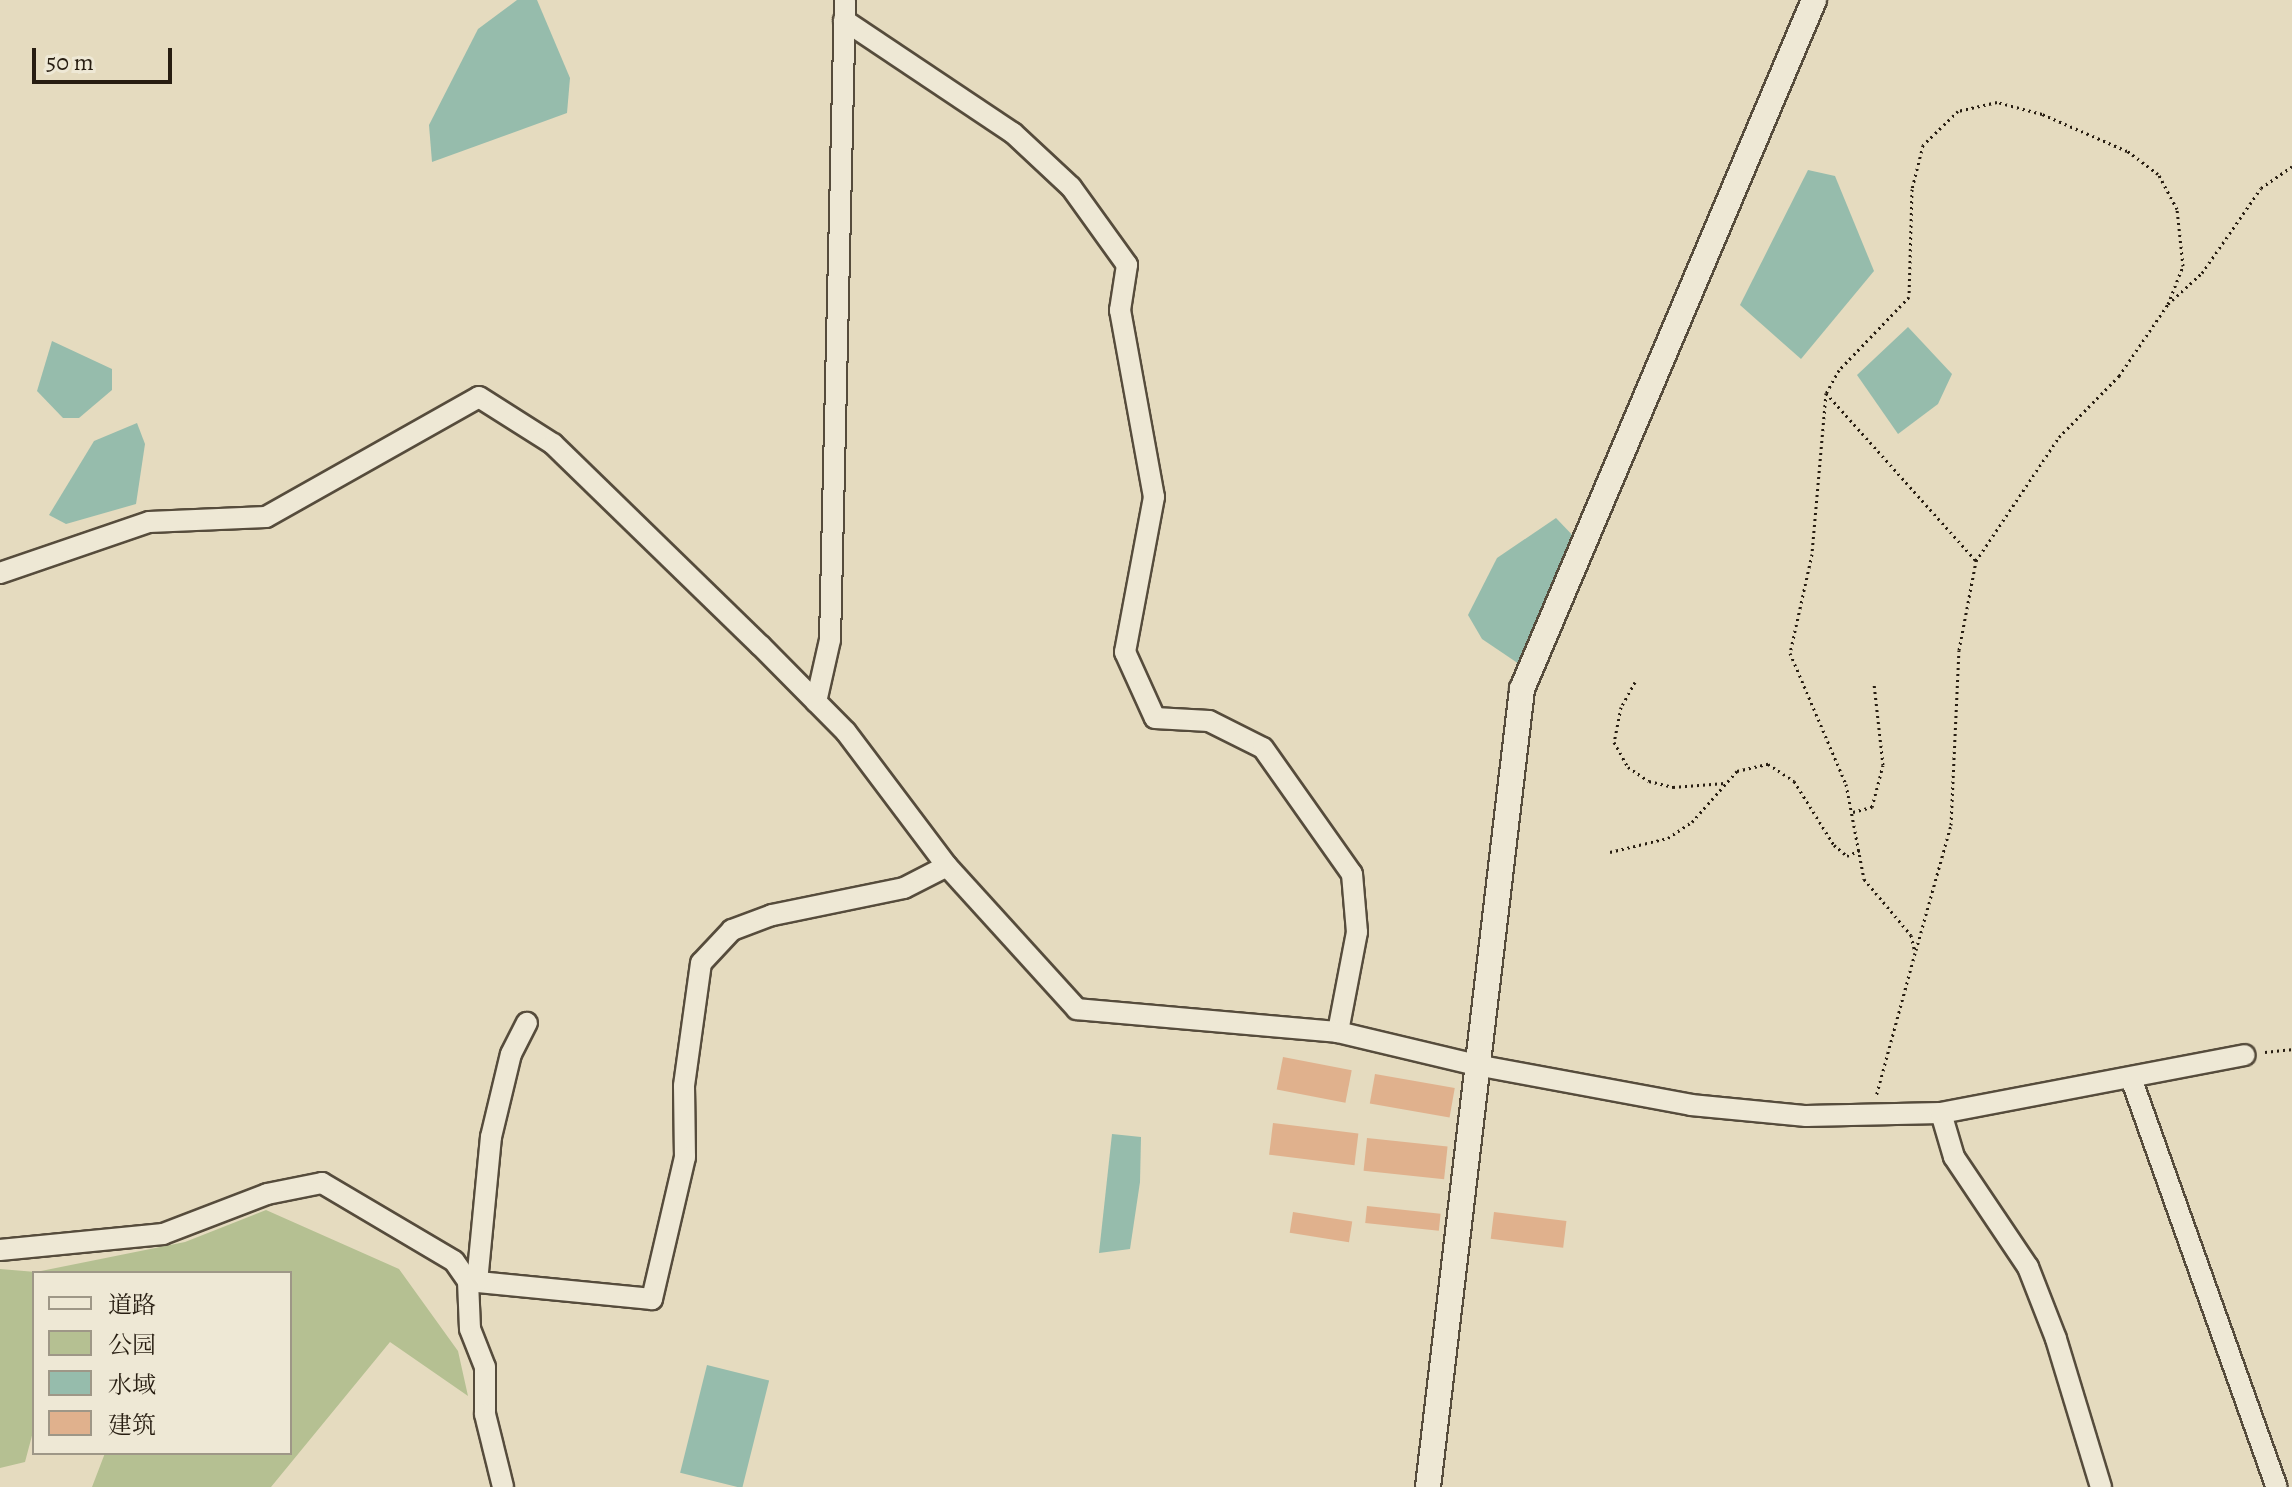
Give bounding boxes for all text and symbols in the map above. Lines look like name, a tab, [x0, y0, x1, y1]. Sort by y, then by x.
scale bar	[36, 32, 176, 82]
text: 50 m	[46, 46, 94, 78]
legend	[32, 1271, 292, 1455]
text: 道路	[108, 1289, 156, 1321]
text: 公园	[108, 1329, 156, 1361]
text: 水域	[108, 1369, 156, 1401]
text: 建筑	[108, 1409, 156, 1441]

